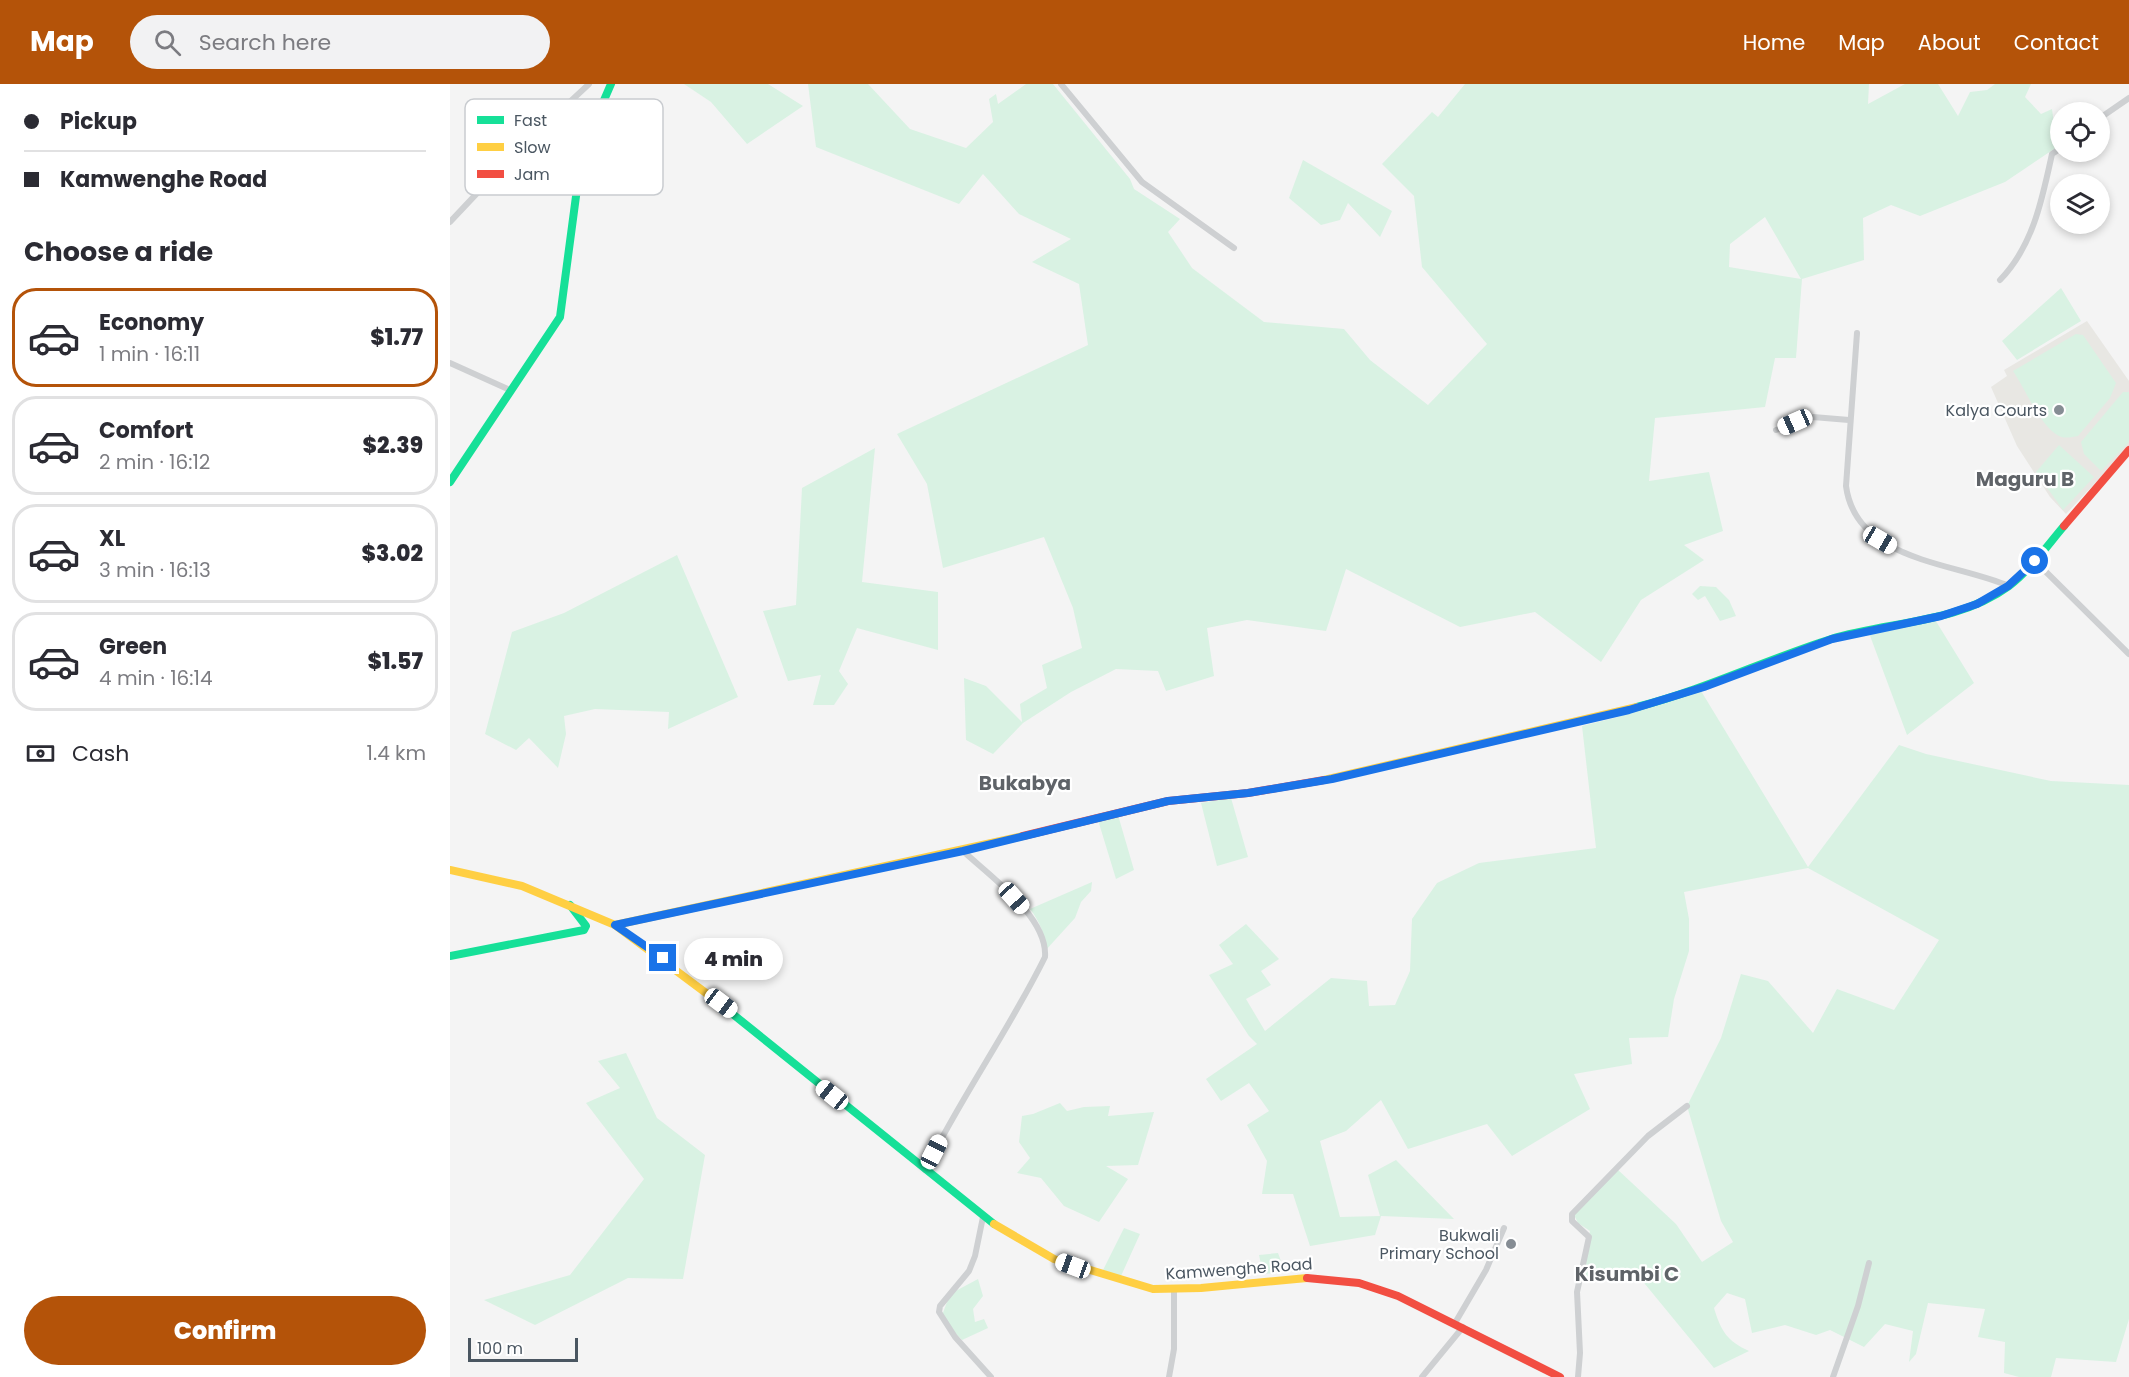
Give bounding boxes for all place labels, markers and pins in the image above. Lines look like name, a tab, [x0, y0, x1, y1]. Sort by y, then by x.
place label: Kalya Courts	[1946, 399, 2047, 422]
marker: Kalya Courts	[2052, 403, 2066, 417]
place label: Bukwali Primary School	[1380, 1224, 1499, 1265]
marker: Bukwali Primary School	[1504, 1237, 1518, 1251]

